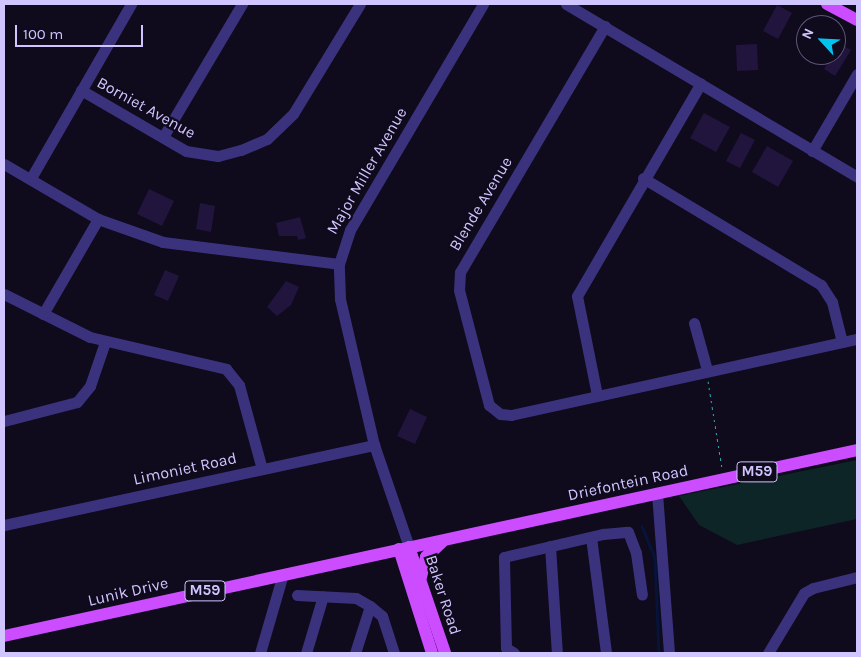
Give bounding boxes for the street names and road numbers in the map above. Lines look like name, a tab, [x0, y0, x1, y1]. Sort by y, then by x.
street label: Borniet Avenue	[93, 73, 199, 143]
street label: Major Miller Avenue	[323, 104, 411, 238]
street label: Blende Avenue	[445, 153, 517, 255]
street label: Limoniet Road	[132, 449, 238, 489]
road number: M59	[736, 460, 778, 484]
street label: Driefontein Road	[566, 461, 690, 505]
street label: Baker Road	[421, 553, 465, 637]
street label: Lunik Drive	[86, 573, 170, 611]
road number: M59	[184, 578, 226, 604]

